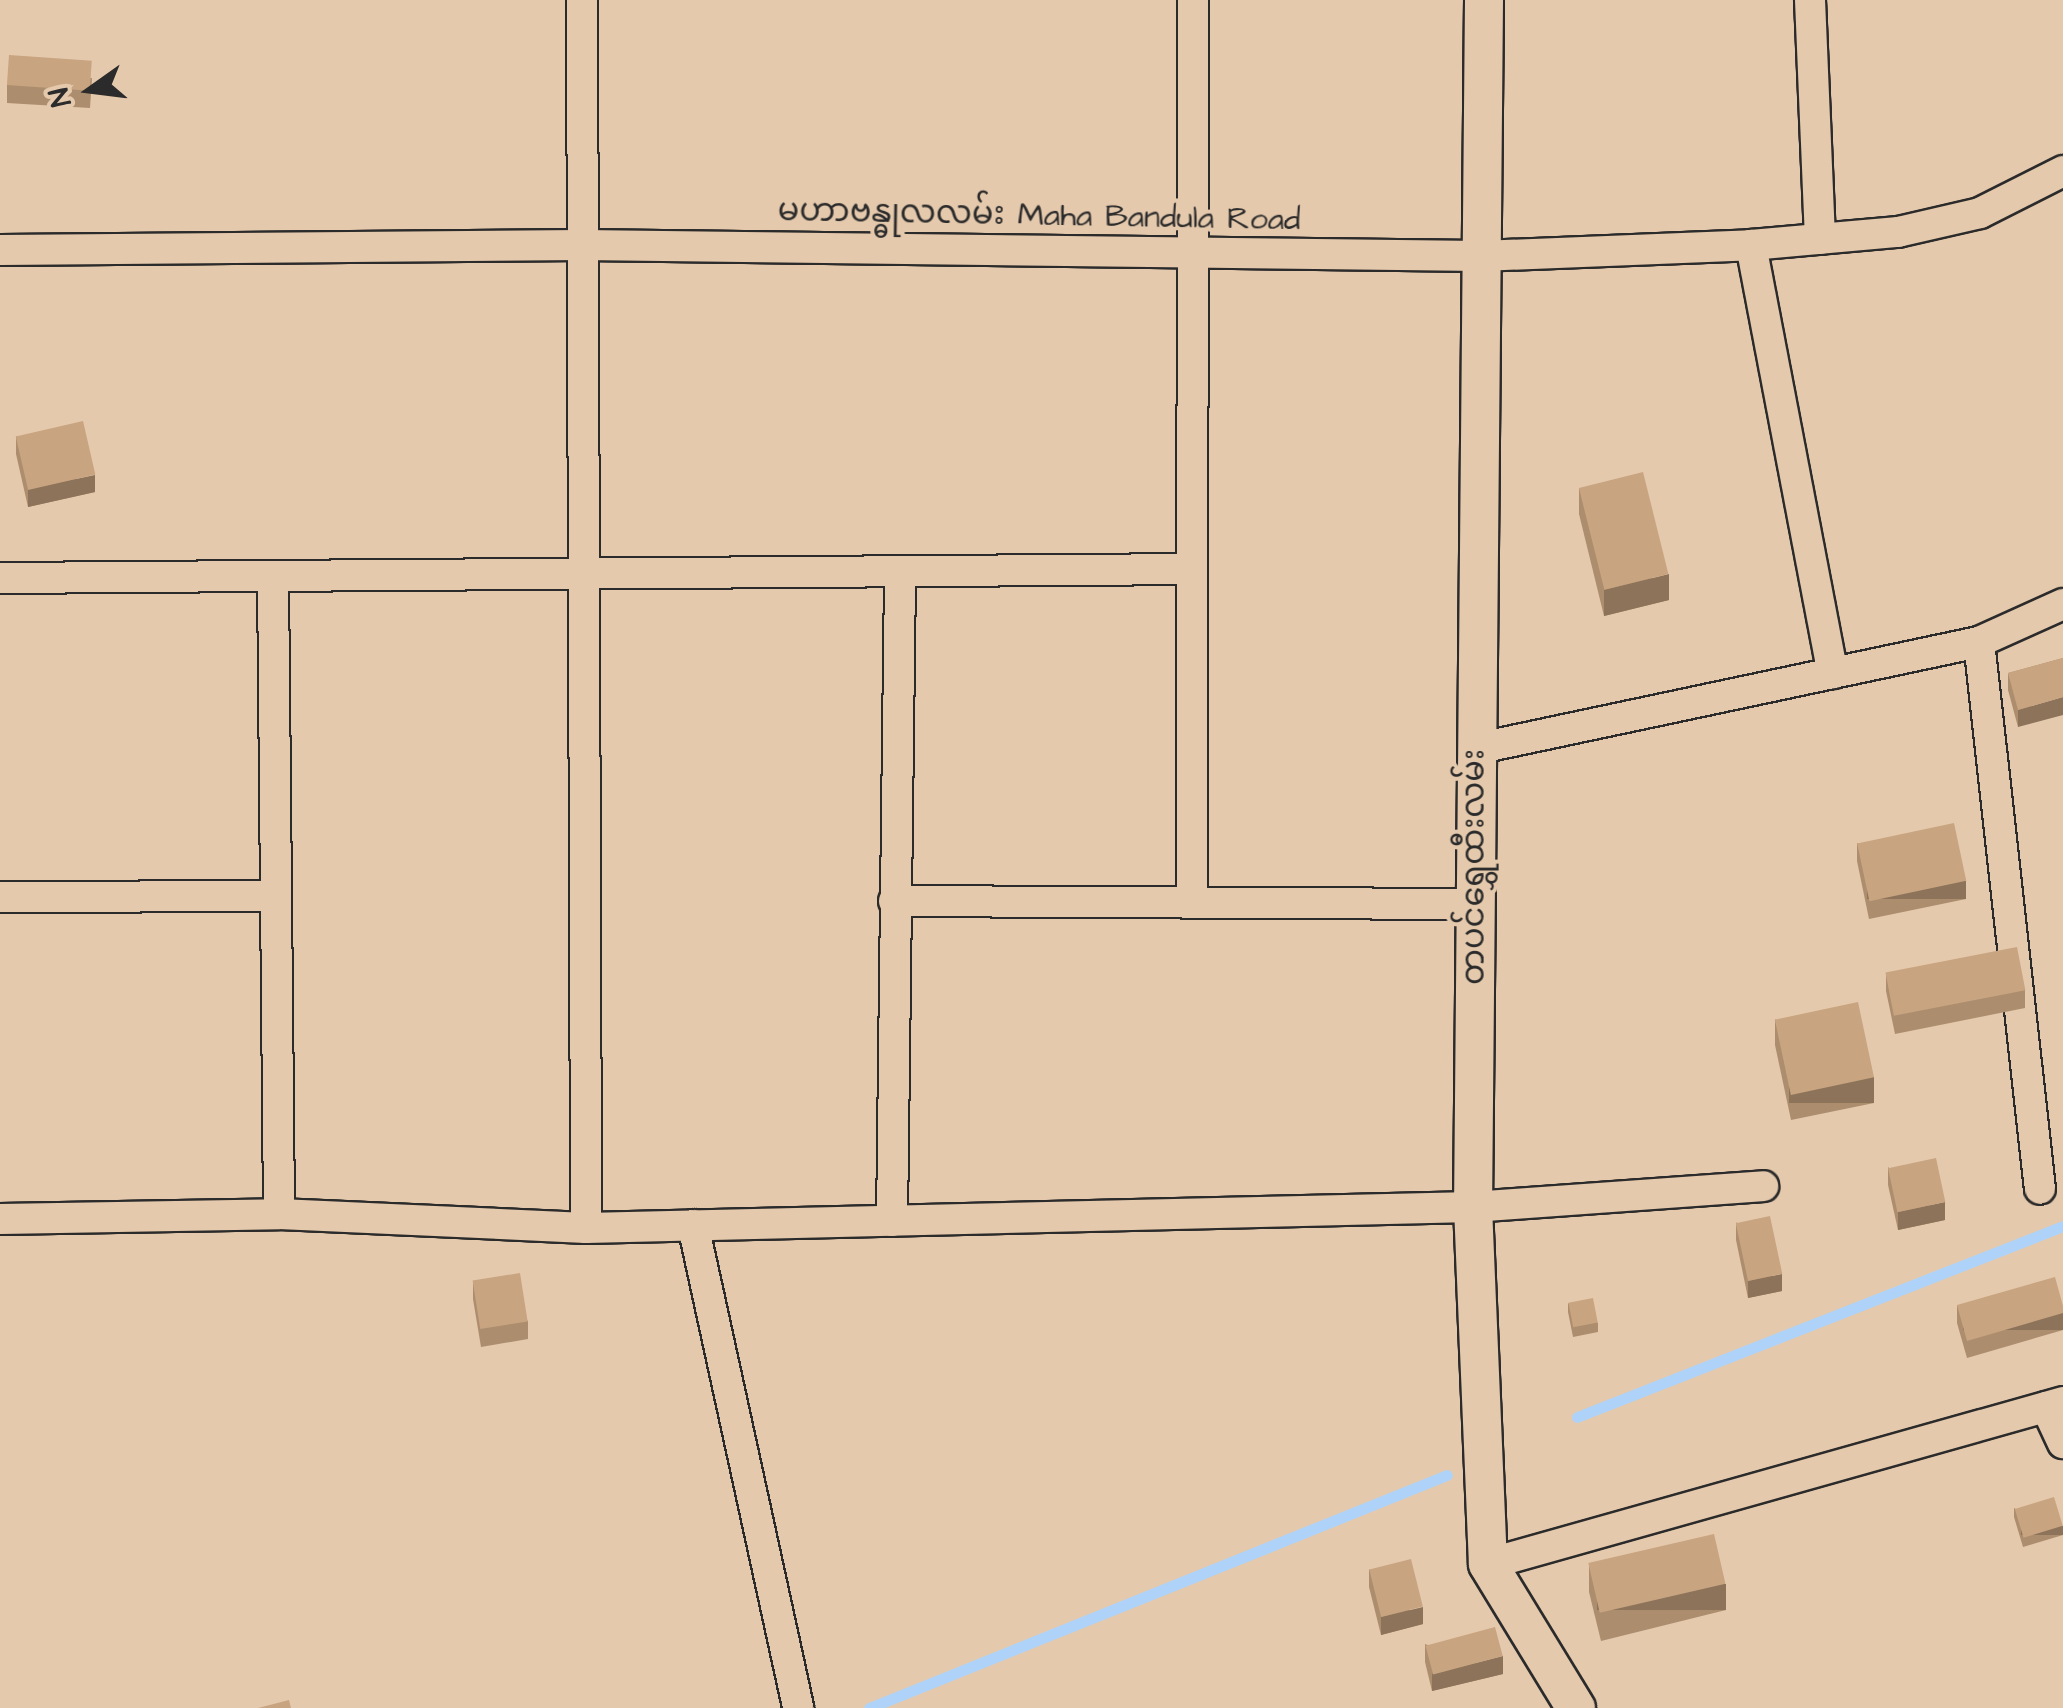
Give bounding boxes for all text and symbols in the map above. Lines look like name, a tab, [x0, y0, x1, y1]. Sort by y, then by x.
north arrow	[40, 40, 140, 140]
text: N	[39, 84, 81, 111]
street label: မဟာဗန္ဓုလလမ်း Maha Bandula Road	[777, 192, 1301, 240]
street label: တပင်ရွှေထီးလမ်း	[1456, 749, 1494, 985]

